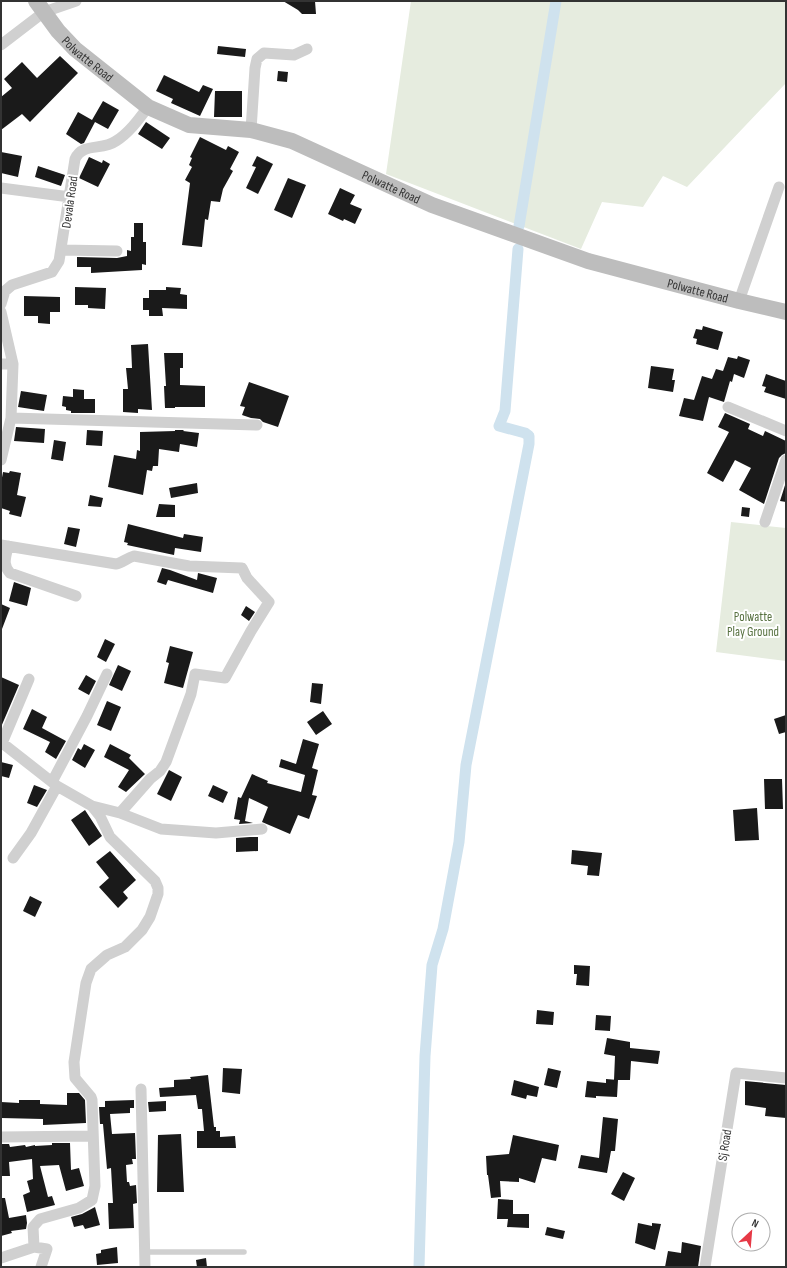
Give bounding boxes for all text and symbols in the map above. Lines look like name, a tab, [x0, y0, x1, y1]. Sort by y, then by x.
street label: Polwatte Road	[58, 33, 116, 85]
street label: Polwatte Road	[359, 167, 423, 208]
street label: Devala Road	[58, 175, 82, 229]
street label: Polwatte Road	[665, 275, 730, 307]
park label: Polwatte Play Ground	[727, 609, 779, 640]
street label: Sj Road	[715, 1128, 735, 1162]
north arrow	[731, 1212, 771, 1252]
text: N	[750, 1216, 761, 1231]

